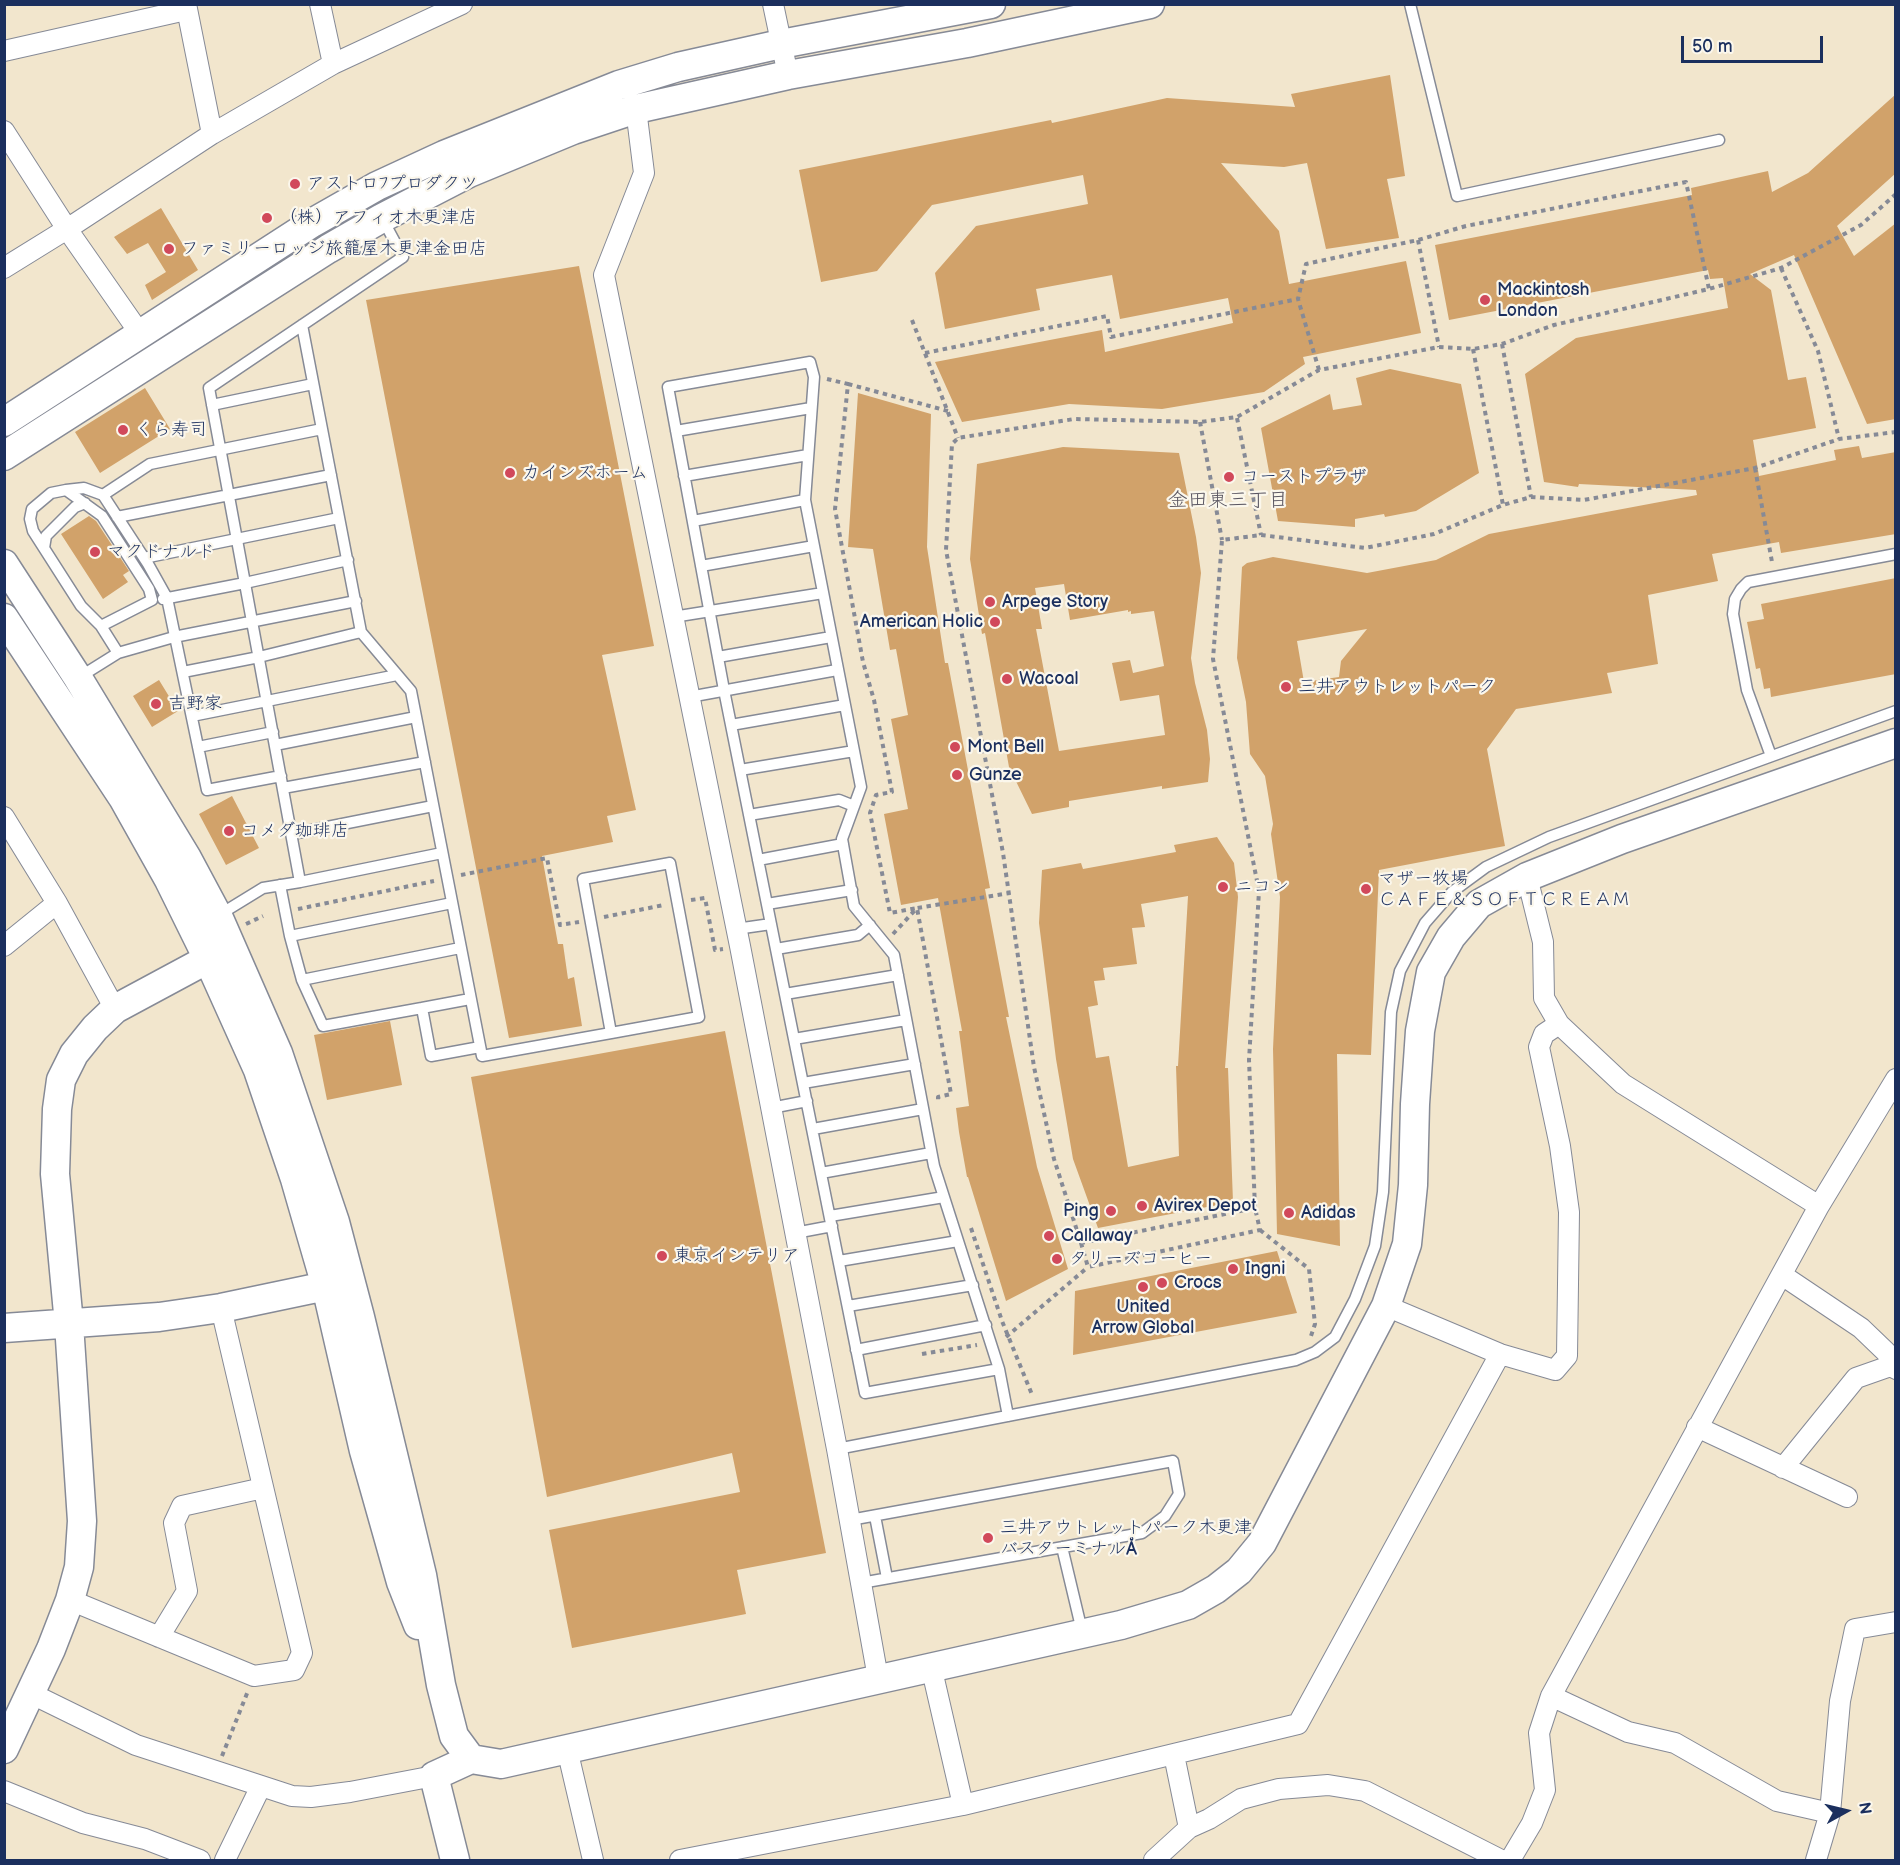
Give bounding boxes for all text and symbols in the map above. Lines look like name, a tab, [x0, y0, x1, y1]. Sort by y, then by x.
scale bar	[1684, 24, 1826, 62]
text: 50 m	[1692, 36, 1733, 57]
place label: アストロﾌプロダクツ	[307, 173, 478, 195]
marker: アストロﾌプロダクツ	[288, 177, 302, 191]
place label: （株）アフィオ木更津店	[279, 207, 477, 229]
marker: （株）アフィオ木更津店	[260, 211, 274, 225]
place label: ファミリーロッジ旅籠屋木更津金田店	[181, 238, 487, 260]
marker: ファミリーロッジ旅籠屋木更津金田店	[162, 242, 176, 256]
place label: Mackintosh London	[1497, 279, 1590, 322]
marker: Mackintosh London	[1478, 293, 1492, 307]
place label: くら寿司	[135, 419, 207, 441]
marker: くら寿司	[116, 423, 130, 437]
place label: カインズホーム	[522, 462, 648, 484]
marker: カインズホーム	[503, 466, 517, 480]
place label: コーストプラザ	[1241, 466, 1367, 488]
marker: コーストプラザ	[1222, 470, 1236, 484]
district label: 金田東三丁目	[1168, 489, 1288, 513]
place label: マクドナルド	[107, 541, 215, 563]
marker: マクドナルド	[88, 545, 102, 559]
place label: Arpege Story	[1002, 591, 1108, 613]
marker: Arpege Story	[983, 595, 997, 609]
place label: American Holic	[860, 611, 983, 633]
marker: American Holic	[988, 615, 1002, 629]
place label: Wacoal	[1019, 668, 1079, 690]
marker: Wacoal	[1000, 672, 1014, 686]
place label: 三井アウトレットパーク	[1298, 676, 1496, 698]
marker: 三井アウトレットパーク	[1279, 680, 1293, 694]
place label: 吉野家	[168, 693, 222, 715]
marker: 吉野家	[149, 697, 163, 711]
place label: Mont Bell	[967, 736, 1044, 758]
marker: Mont Bell	[948, 740, 962, 754]
place label: Gunze	[969, 764, 1022, 786]
marker: Gunze	[950, 768, 964, 782]
place label: コメダ珈琲店	[241, 820, 349, 842]
marker: コメダ珈琲店	[222, 824, 236, 838]
place label: マザー牧場 ＣＡＦＥ＆ＳＯＦＴＣＲＥＡＭ	[1378, 868, 1630, 910]
place label: ニコン	[1235, 876, 1289, 898]
marker: ニコン	[1216, 880, 1230, 894]
marker: マザー牧場 ＣＡＦＥ＆ＳＯＦＴＣＲＥＡＭ	[1359, 882, 1373, 896]
place label: Avirex Depot	[1154, 1195, 1257, 1217]
marker: Avirex Depot	[1135, 1199, 1149, 1213]
place label: Ping	[1063, 1200, 1099, 1222]
place label: Adidas	[1301, 1202, 1356, 1224]
marker: Ping	[1104, 1204, 1118, 1218]
marker: Adidas	[1282, 1206, 1296, 1220]
place label: Callaway	[1061, 1225, 1132, 1247]
marker: Callaway	[1042, 1229, 1056, 1243]
place label: 東京インテリア	[674, 1245, 800, 1267]
place label: タリーズコーヒー	[1069, 1248, 1212, 1270]
marker: 東京インテリア	[655, 1249, 669, 1263]
marker: タリーズコーヒー	[1050, 1252, 1064, 1266]
place label: Ingni	[1245, 1258, 1285, 1280]
marker: Ingni	[1226, 1262, 1240, 1276]
place label: Crocs	[1174, 1272, 1222, 1294]
marker: Crocs	[1155, 1276, 1169, 1290]
marker: United Arrow Global	[1136, 1280, 1150, 1294]
place label: United Arrow Global	[1092, 1296, 1194, 1338]
place label: 三井アウトレットパーク木更津 バスターミナルÅ	[1000, 1517, 1252, 1559]
marker: 三井アウトレットパーク木更津 バスターミナルÅ	[981, 1531, 995, 1545]
north arrow	[1816, 1781, 1876, 1841]
text: N	[1854, 1801, 1875, 1816]

